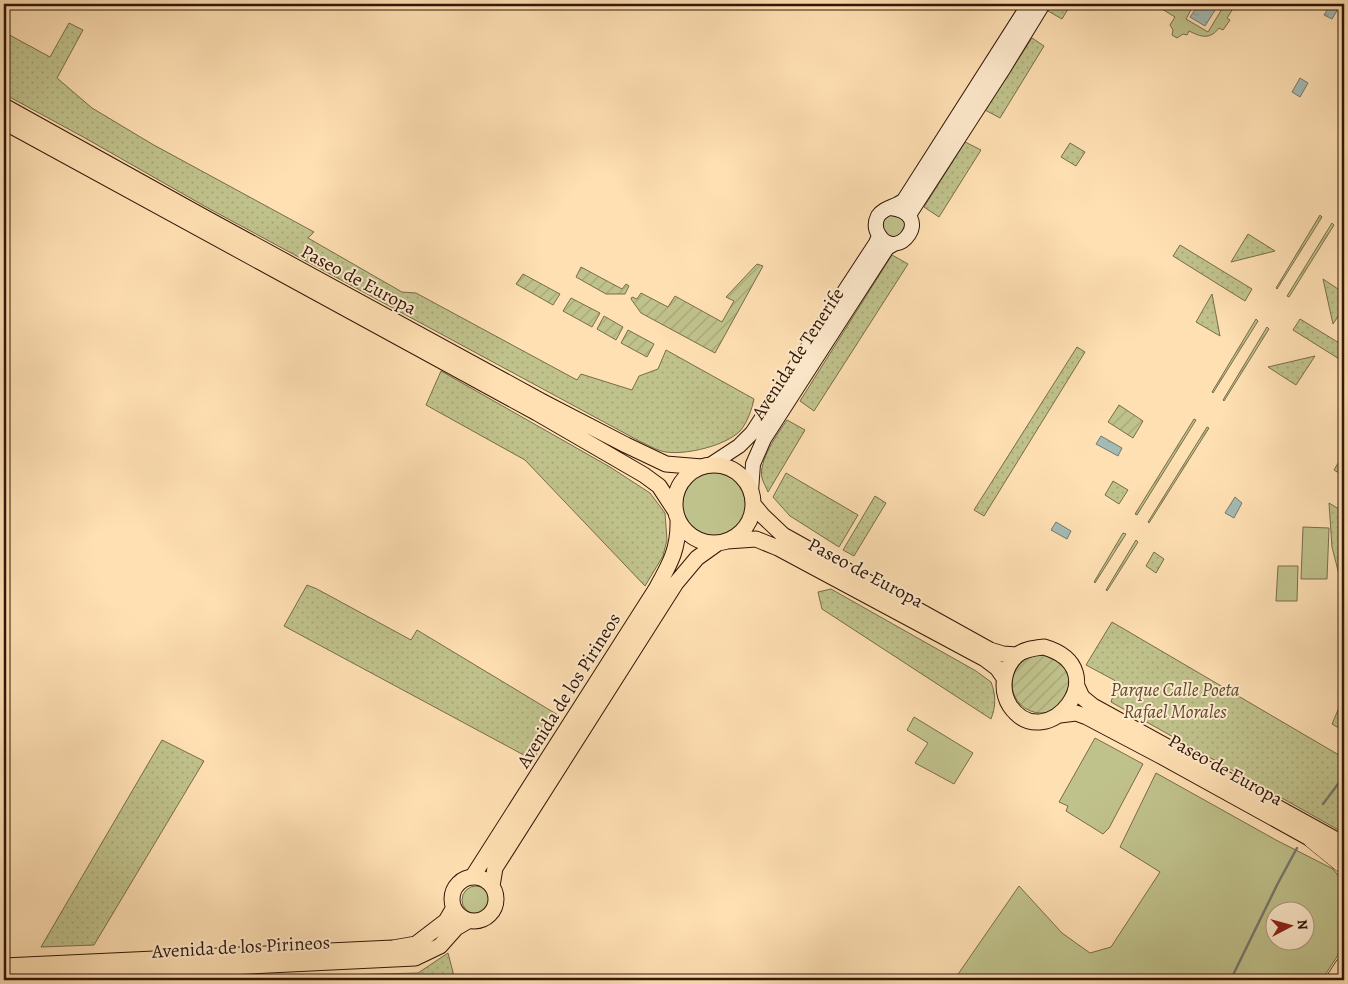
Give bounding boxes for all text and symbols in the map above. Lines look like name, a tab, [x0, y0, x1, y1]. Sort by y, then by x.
street label: Paseo de Europa	[296, 239, 421, 321]
street label: Avenida de Tenerife	[745, 283, 850, 425]
street label: Paseo de Europa	[803, 532, 928, 614]
street label: Avenida de los Pirineos	[510, 608, 627, 774]
park label: Parque Calle Poeta Rafael Morales	[1110, 677, 1240, 725]
street label: Paseo de Europa	[1164, 728, 1288, 812]
north arrow	[1266, 902, 1316, 952]
text: N	[1292, 919, 1312, 931]
street label: Avenida de los Pirineos	[150, 929, 331, 965]

